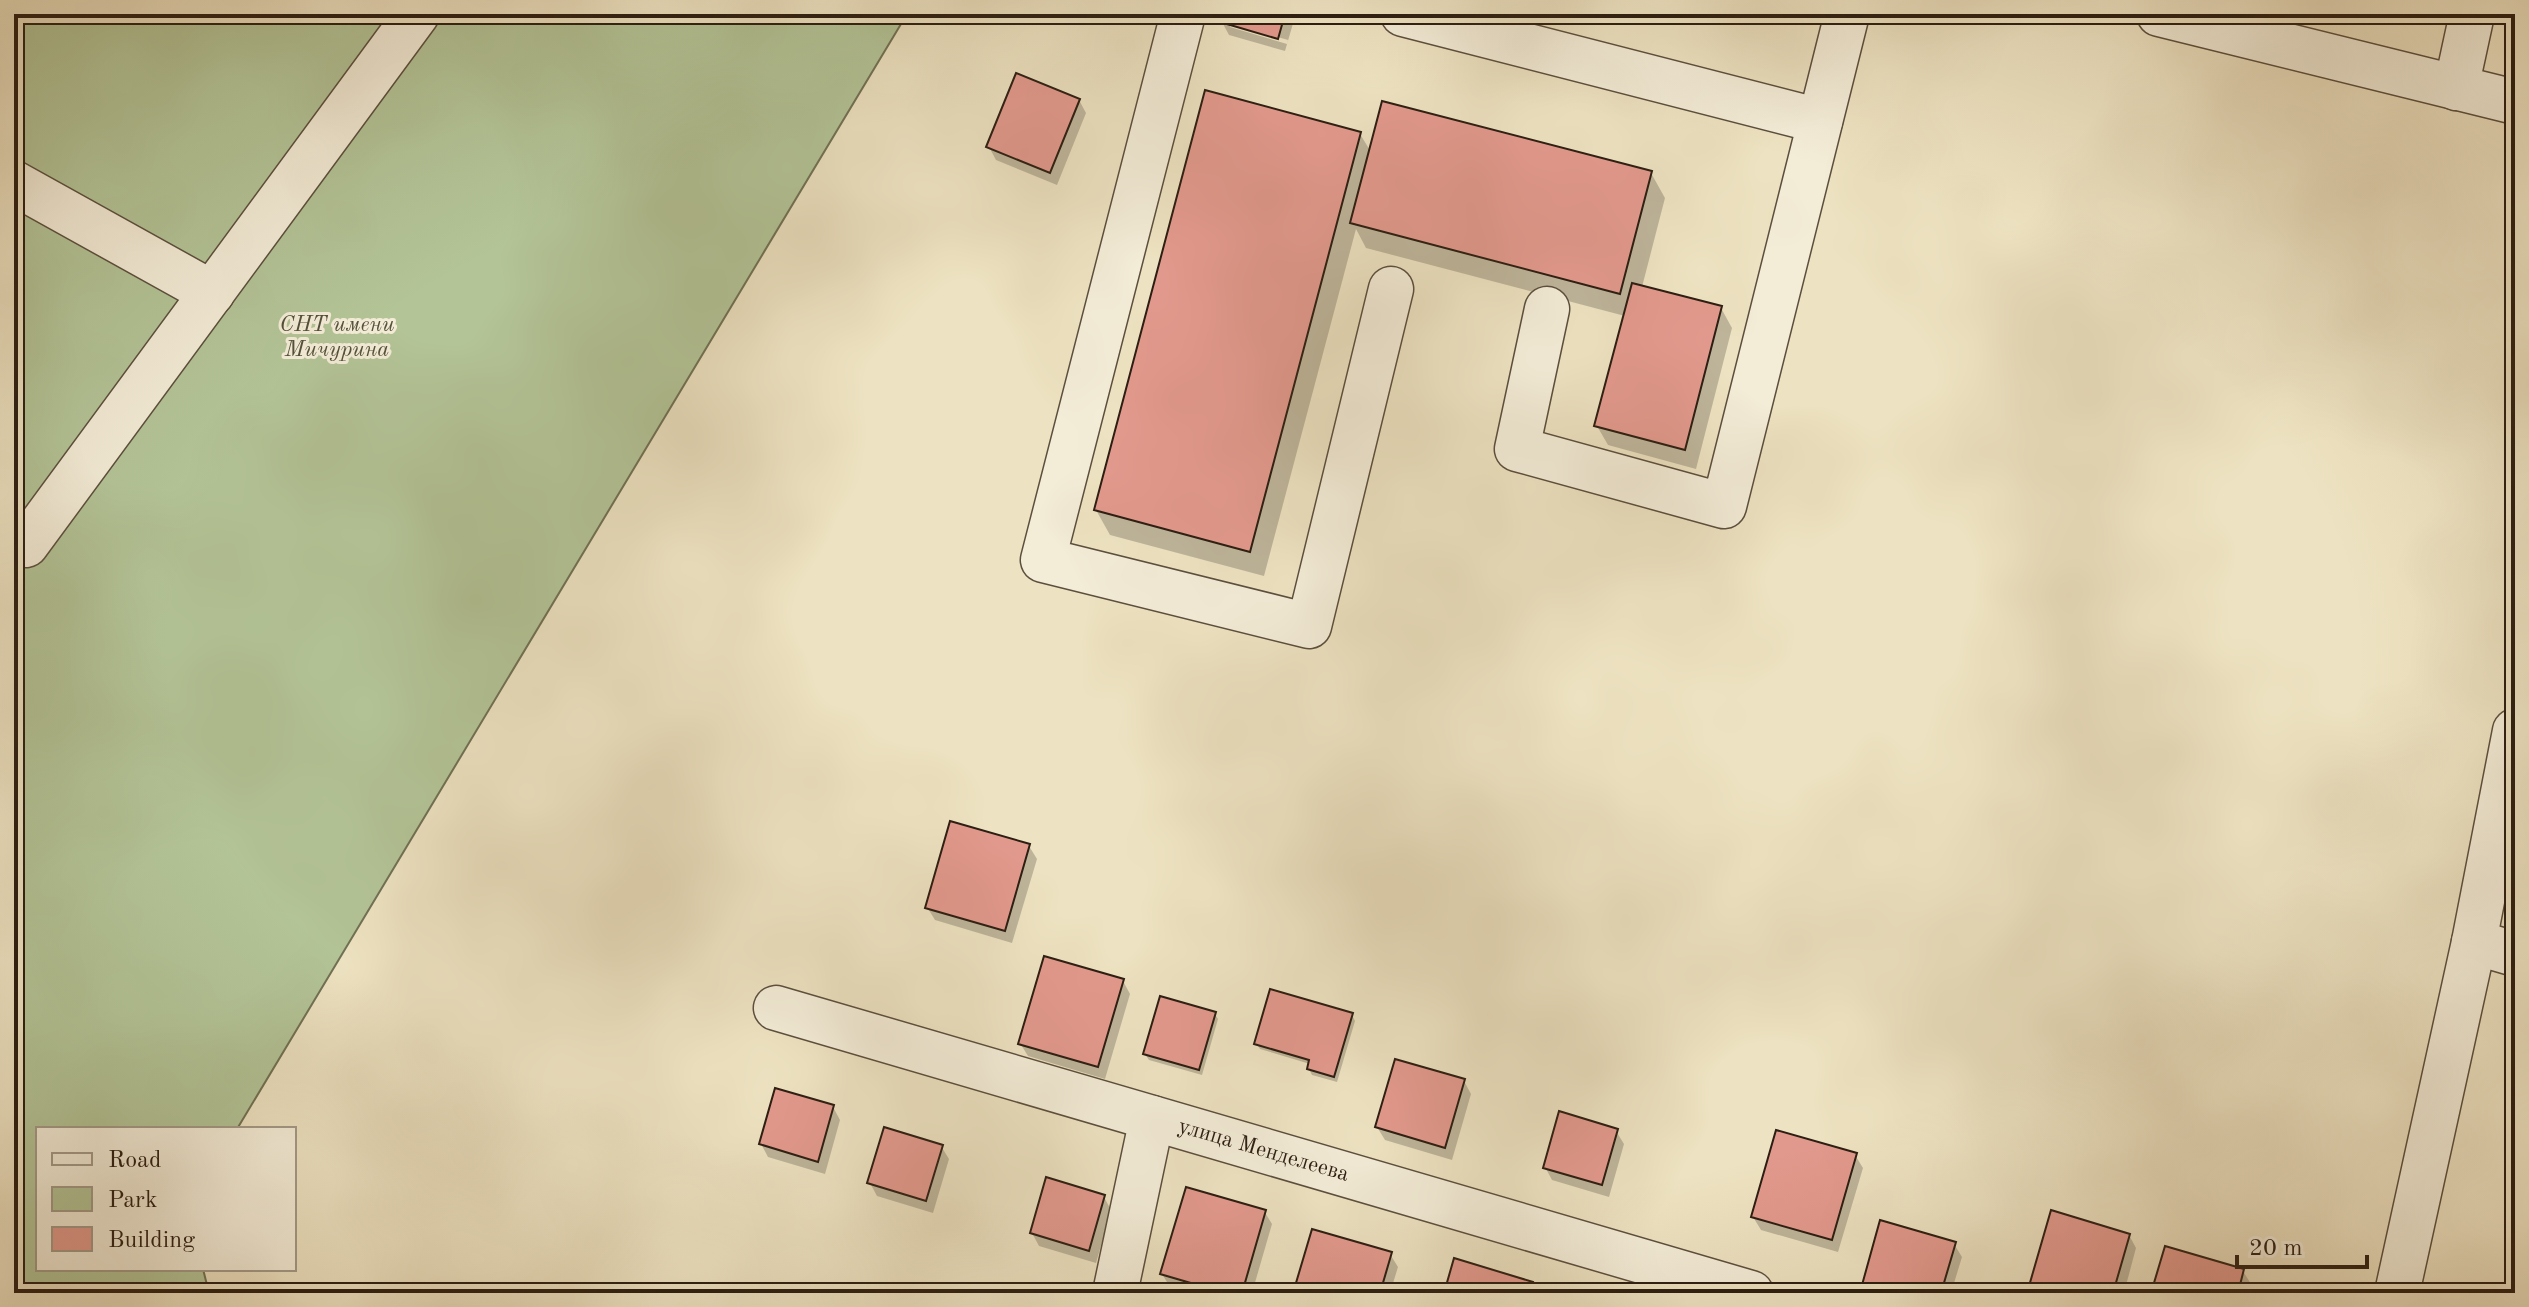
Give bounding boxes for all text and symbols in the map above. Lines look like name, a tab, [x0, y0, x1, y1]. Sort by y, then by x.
park label: СНТ имени Мичурина	[279, 314, 395, 361]
street label: улица Менделеева	[1176, 1115, 1352, 1186]
legend	[36, 1127, 296, 1271]
text: Road	[108, 1149, 161, 1173]
text: Park	[108, 1189, 157, 1213]
scale bar	[2237, 1219, 2367, 1269]
text: Building	[108, 1229, 195, 1253]
text: 20 m	[2249, 1237, 2303, 1261]

